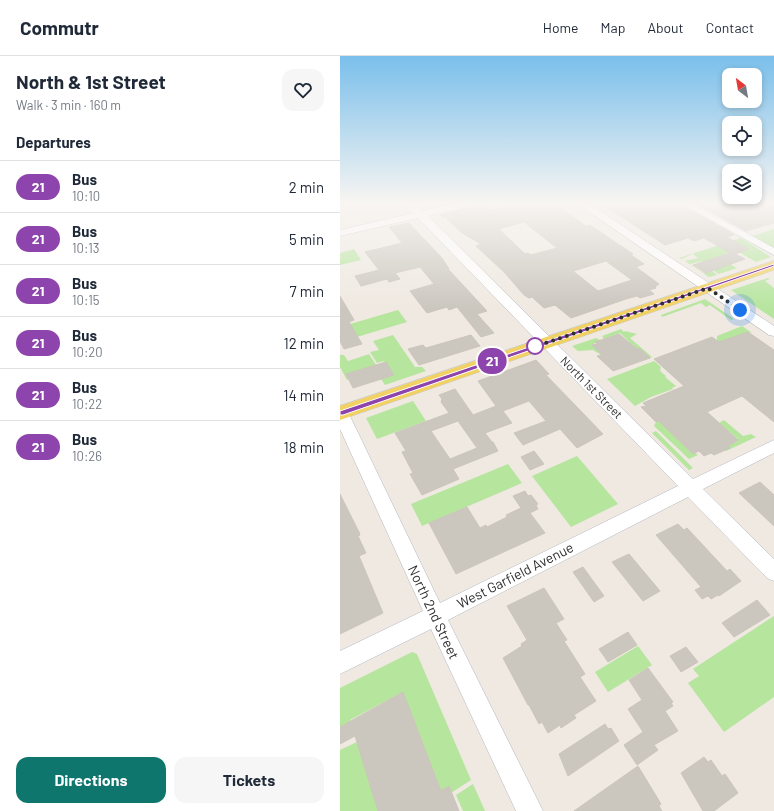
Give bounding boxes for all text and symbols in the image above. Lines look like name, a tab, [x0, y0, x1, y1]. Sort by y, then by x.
text: Commutr	[20, 16, 99, 39]
text: Home	[543, 19, 579, 36]
text: Map	[601, 19, 625, 36]
text: About	[647, 19, 684, 36]
text: Contact	[706, 19, 754, 36]
north arrow	[722, 68, 762, 108]
map controls	[722, 68, 762, 204]
button: heart	[282, 69, 324, 111]
text: North & 1st Street	[16, 70, 166, 93]
text: Walk · 3 min · 160 m	[16, 97, 121, 113]
button: locate	[722, 116, 762, 156]
text: Departures	[16, 133, 91, 151]
button: layers	[722, 164, 762, 204]
text: Bus	[72, 170, 97, 188]
text: 21	[32, 178, 44, 195]
text: 2 min	[289, 178, 324, 196]
text: 10:10	[72, 188, 100, 204]
text: Bus	[72, 222, 97, 240]
text: 21	[32, 230, 44, 247]
text: 5 min	[289, 230, 324, 248]
text: 10:13	[72, 240, 100, 256]
text: Bus	[72, 274, 97, 292]
text: 21	[32, 282, 44, 299]
text: 7 min	[290, 282, 324, 300]
text: 10:15	[72, 292, 100, 308]
your location	[730, 300, 750, 320]
text: Bus	[72, 326, 97, 344]
text: 21	[32, 334, 44, 351]
text: 12 min	[283, 334, 324, 352]
unlabelled marker	[526, 337, 544, 355]
text: 10:20	[72, 344, 103, 360]
line badge: 21	[474, 348, 510, 374]
text: 21	[486, 352, 498, 369]
street label: North 1st Street	[558, 353, 626, 421]
text: Bus	[72, 378, 97, 396]
text: 21	[32, 386, 44, 403]
text: 14 min	[283, 386, 324, 404]
text: 10:22	[72, 396, 102, 412]
text: Bus	[72, 430, 97, 448]
text: 21	[32, 438, 44, 455]
text: 18 min	[284, 438, 324, 456]
text: 10:26	[72, 448, 102, 464]
street label: West Garfield Avenue	[454, 538, 576, 612]
street label: North 2nd Street	[405, 562, 463, 662]
button: Directions	[16, 757, 166, 803]
button: Tickets	[174, 757, 324, 803]

